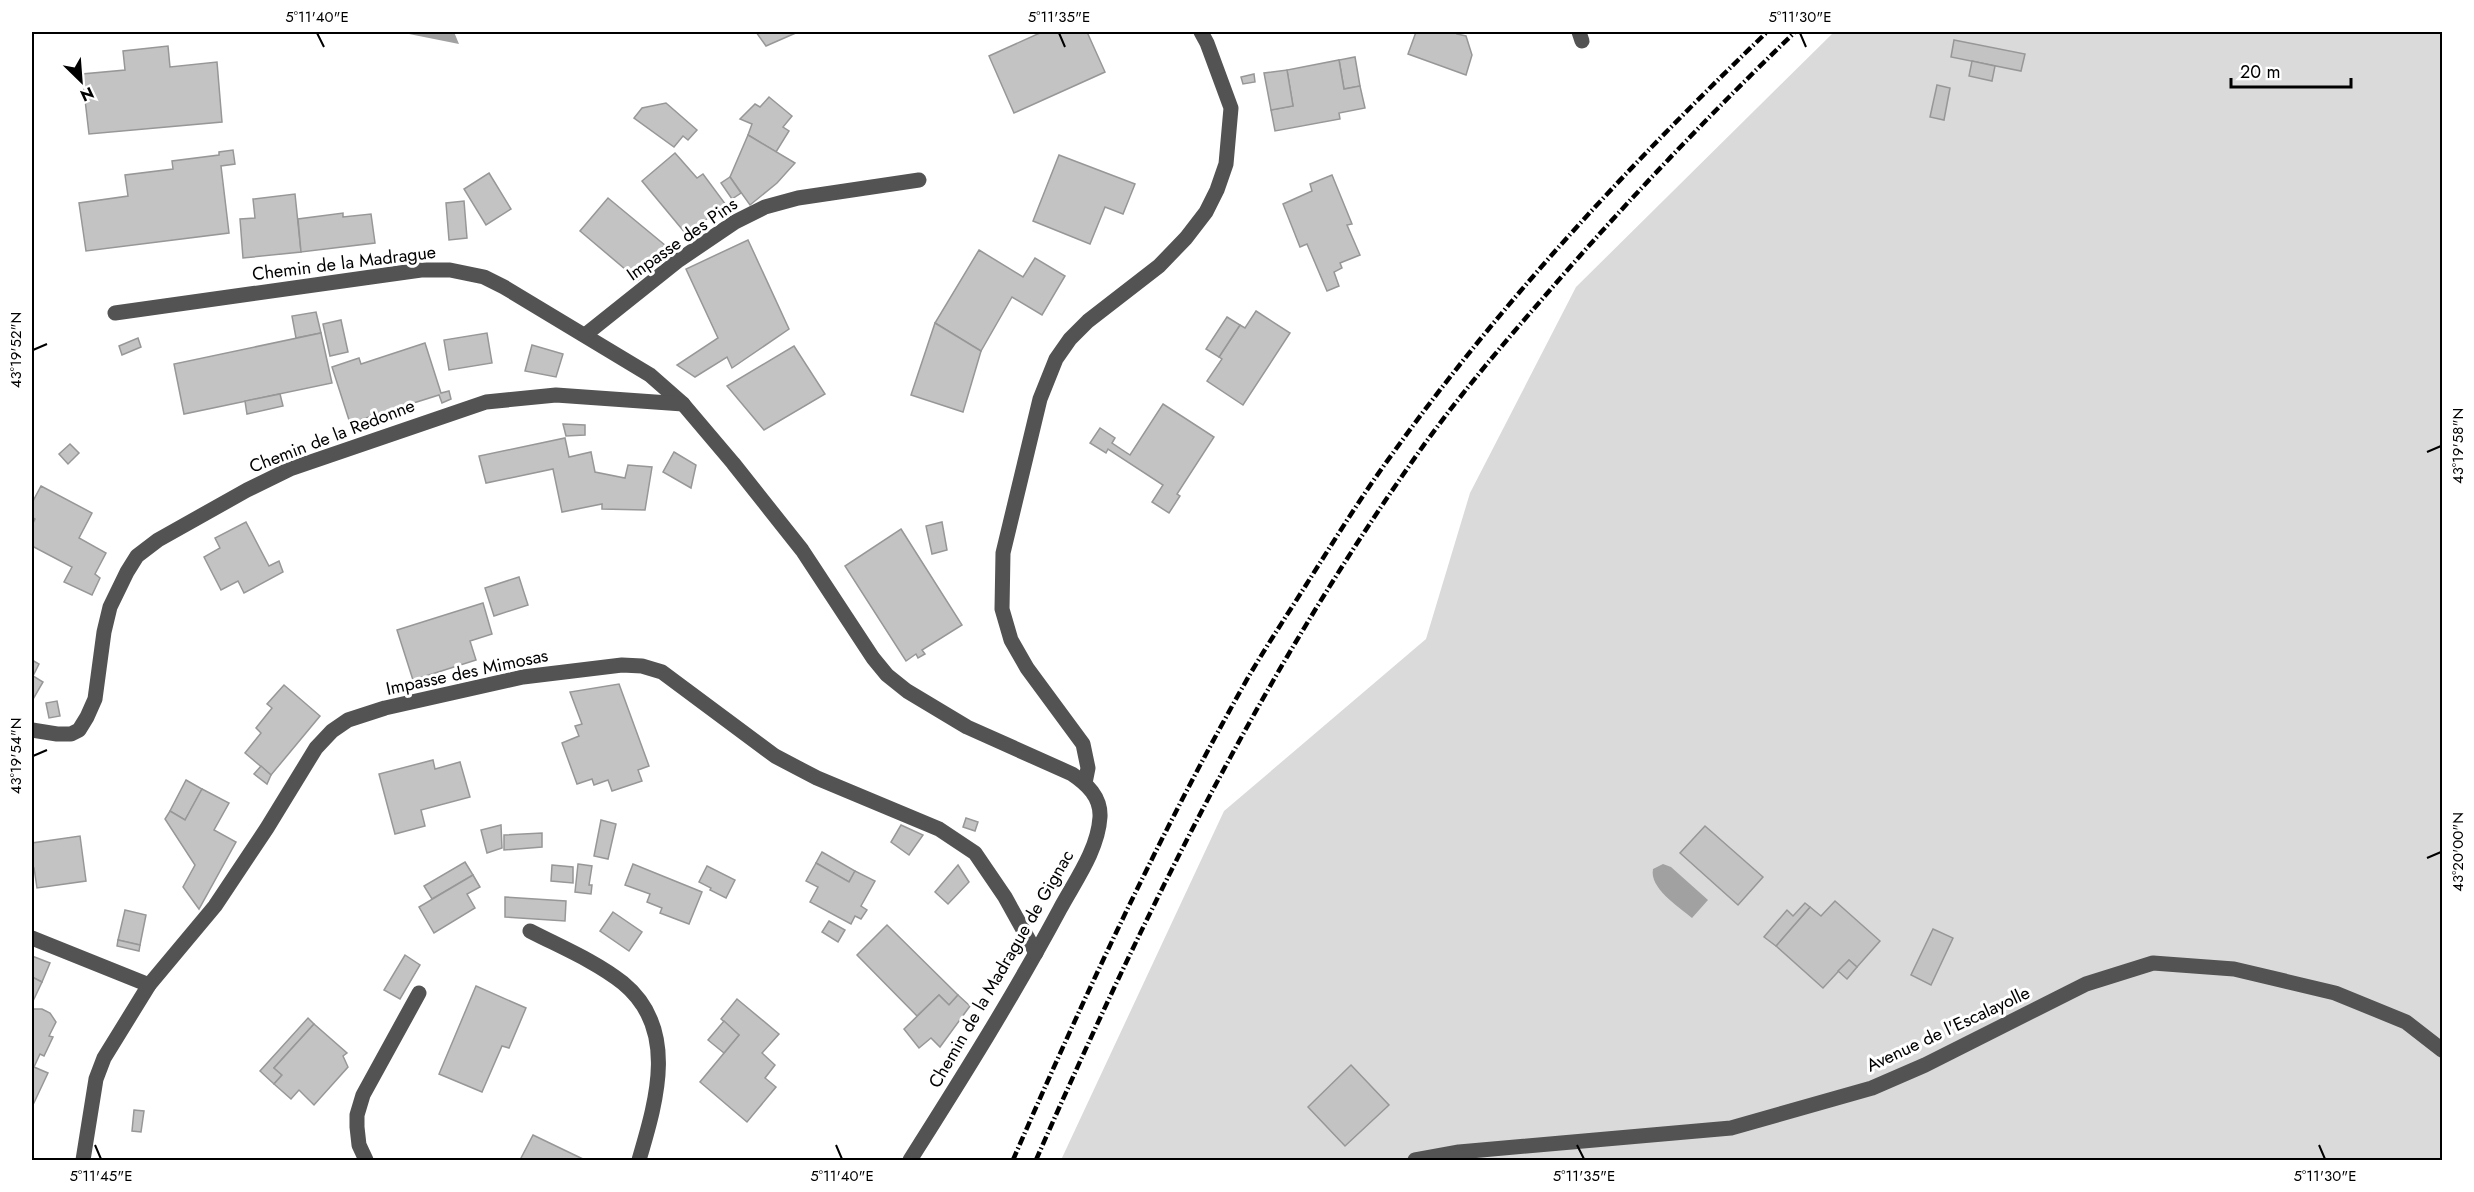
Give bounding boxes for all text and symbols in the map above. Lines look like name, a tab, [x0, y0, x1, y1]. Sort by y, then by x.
text: 5°11'40"E	[285, 6, 349, 28]
text: 5°11'35"E	[1028, 6, 1090, 28]
text: 5°11'30"E	[1769, 6, 1831, 28]
north arrow	[51, 51, 111, 111]
scale bar	[2231, 51, 2351, 89]
text: 20 m	[2240, 59, 2280, 85]
text: N	[77, 81, 98, 107]
street label: Impasse des Pins	[621, 191, 743, 287]
street label: Chemin de la Madrague	[251, 239, 437, 287]
text: 43°19'52"N	[5, 312, 27, 388]
street label: Chemin de la Redonne	[245, 392, 419, 480]
text: 43°19'58"N	[2447, 408, 2469, 484]
street label: Impasse des Mimosas	[384, 642, 550, 702]
text: 43°19'54"N	[5, 718, 27, 794]
text: 43°20'00"N	[2447, 812, 2469, 892]
street label: Chemin de la Madrague de Gignac	[922, 845, 1080, 1093]
street label: Avenue de l'Escalayolle	[1862, 980, 2034, 1078]
text: 5°11'45"E	[70, 1165, 132, 1187]
text: 5°11'40"E	[810, 1165, 874, 1187]
text: 5°11'35"E	[1553, 1165, 1615, 1187]
text: 5°11'30"E	[2294, 1165, 2356, 1187]

